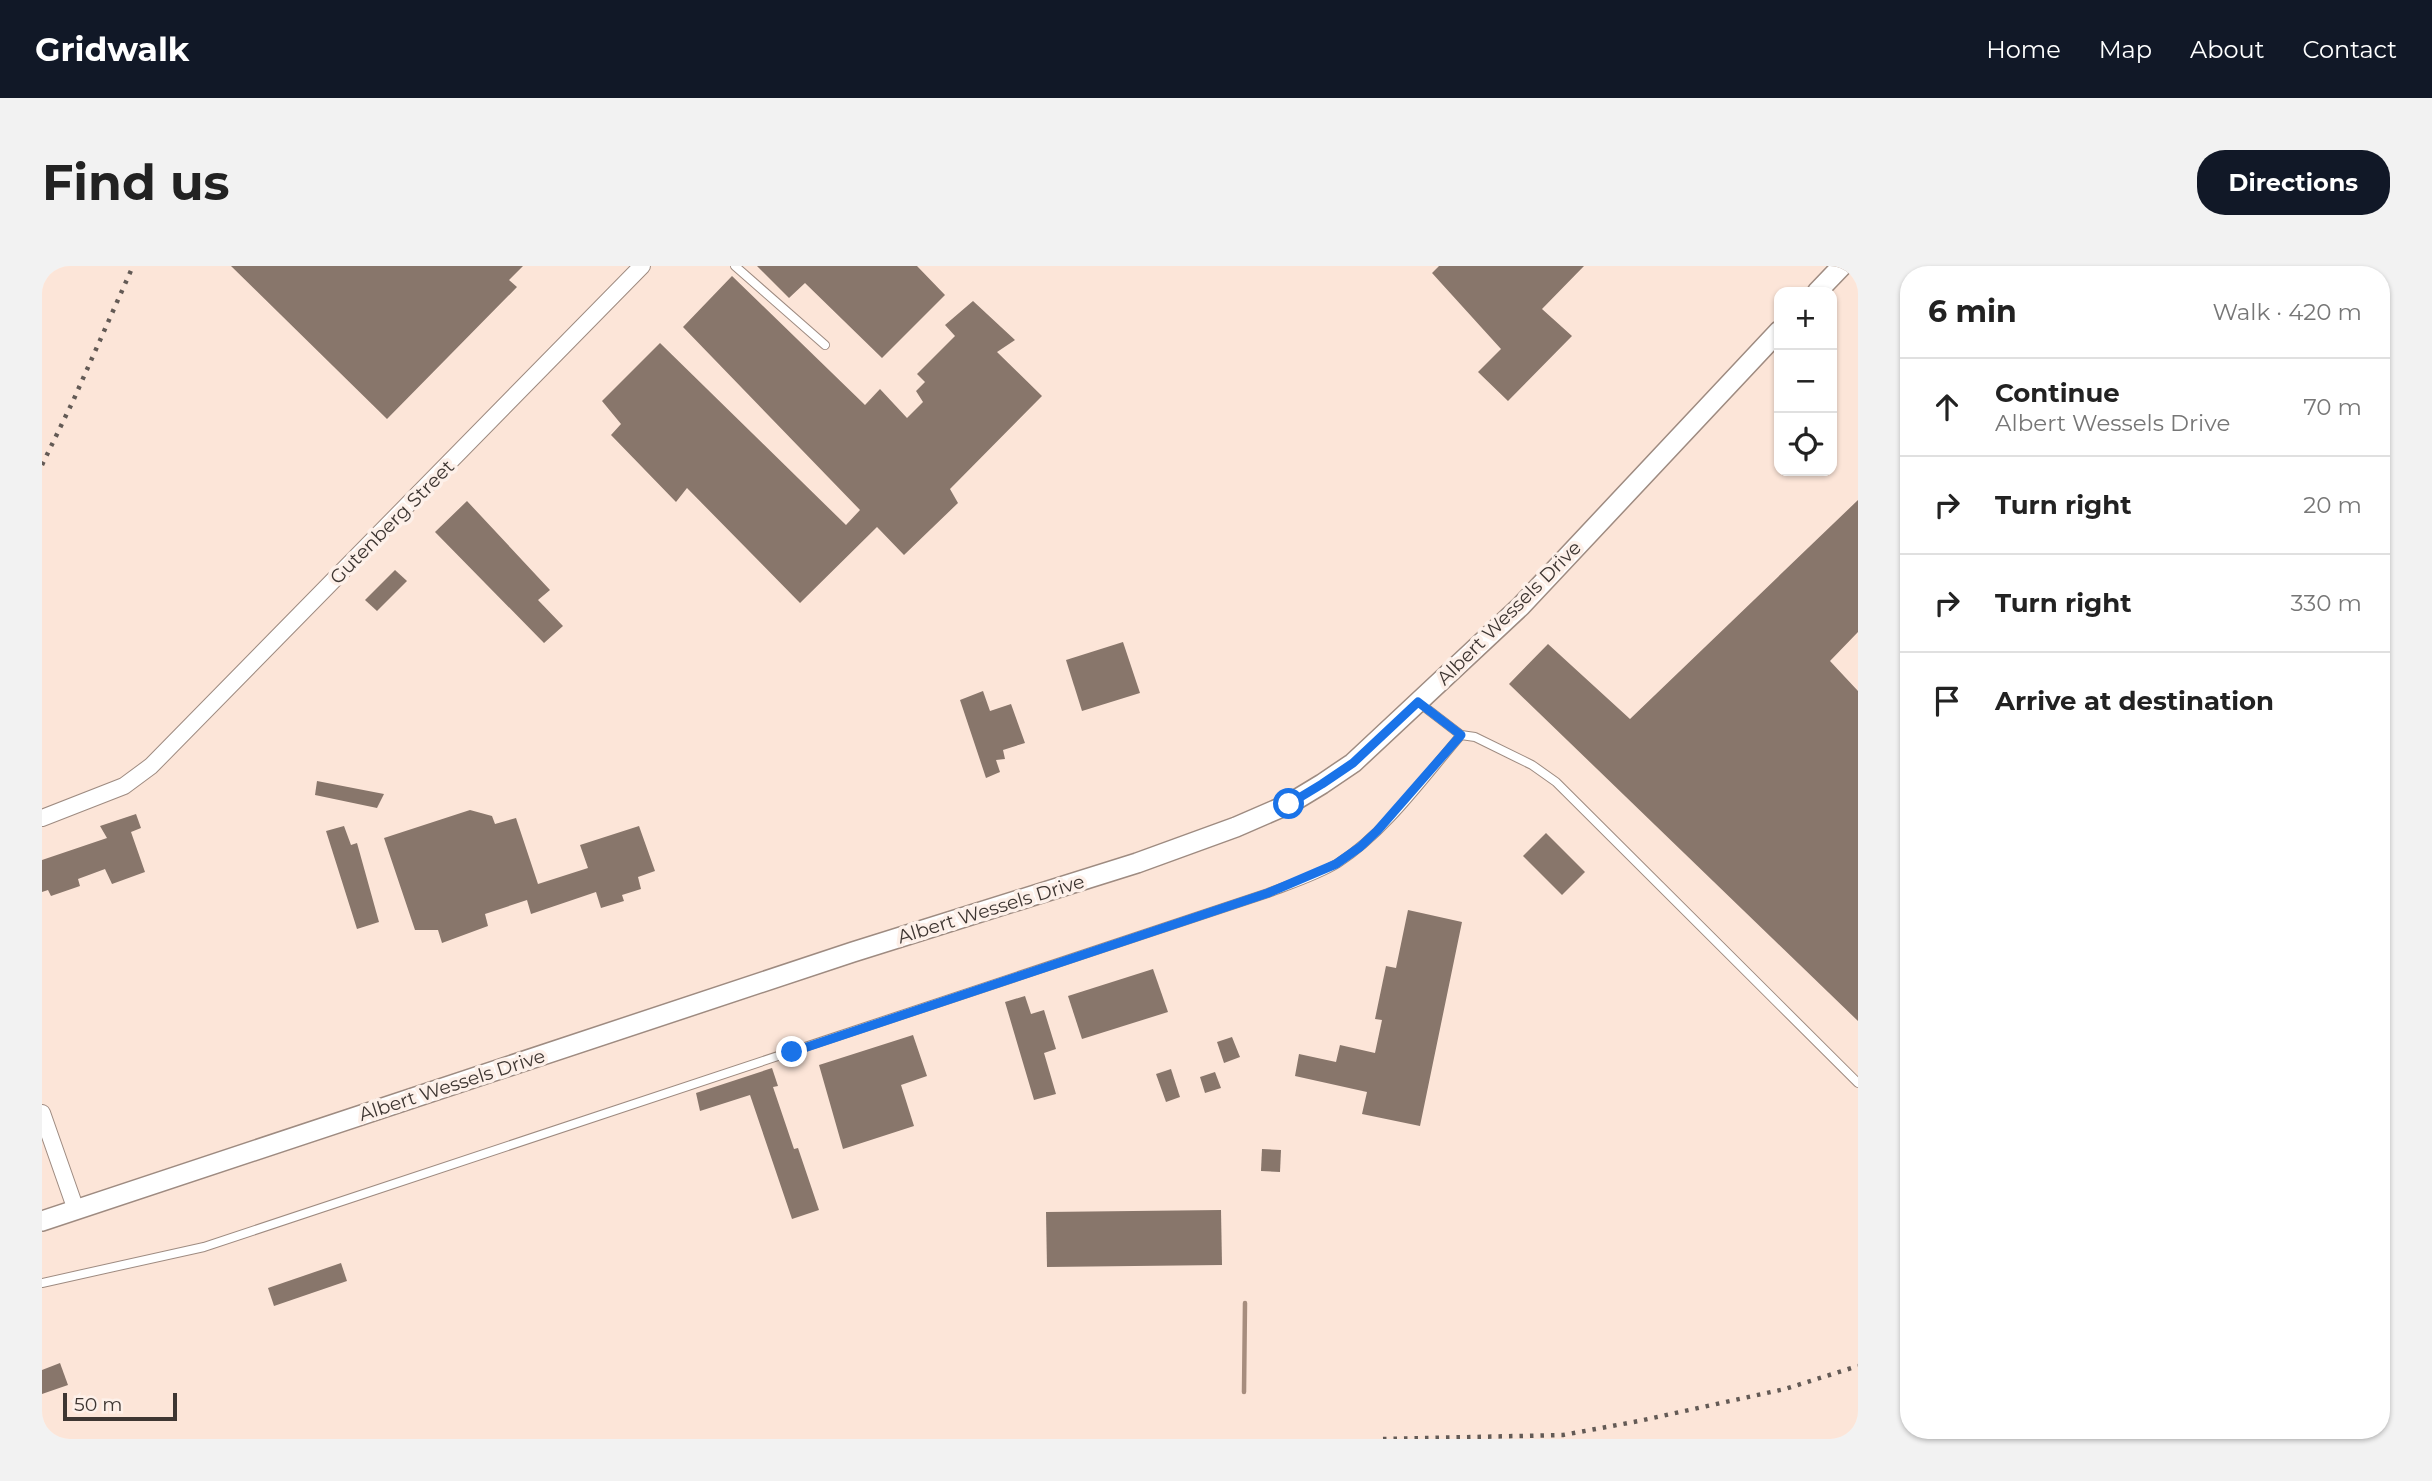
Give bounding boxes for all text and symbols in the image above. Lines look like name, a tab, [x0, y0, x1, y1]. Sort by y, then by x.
text: Gridwalk	[35, 29, 189, 69]
text: Home	[1986, 35, 2061, 64]
text: Map	[2099, 35, 2152, 64]
text: About	[2190, 35, 2264, 64]
text: Contact	[2302, 35, 2397, 64]
button: Directions	[2197, 150, 2390, 215]
text: Find us	[42, 153, 230, 212]
map controls	[1774, 287, 1837, 476]
button: +	[1774, 287, 1837, 350]
text: 6 min	[1928, 293, 2017, 330]
text: Walk · 420 m	[2213, 298, 2362, 326]
button: −	[1774, 350, 1837, 413]
text: Continue	[1995, 377, 2120, 409]
icon: ahead	[1928, 388, 1966, 426]
text: 70 m	[2303, 393, 2362, 421]
text: Albert Wessels Drive	[1995, 409, 2230, 437]
button: locate	[1774, 413, 1837, 476]
street label: Gutenberg Street	[325, 455, 459, 589]
icon: right	[1928, 486, 1966, 524]
text: Turn right	[1995, 489, 2131, 521]
text: 20 m	[2303, 491, 2362, 519]
street label: Albert Wessels Drive	[1432, 536, 1586, 690]
icon: right	[1928, 584, 1966, 622]
text: Turn right	[1995, 587, 2131, 619]
text: 330 m	[2291, 589, 2362, 617]
icon: arrive	[1928, 682, 1966, 720]
text: Arrive at destination	[1995, 685, 2274, 717]
route start	[1273, 788, 1304, 819]
street label: Albert Wessels Drive	[895, 870, 1087, 948]
route end	[776, 1036, 807, 1067]
street label: Albert Wessels Drive	[356, 1044, 548, 1126]
scale bar	[63, 1390, 177, 1422]
text: 50 m	[74, 1393, 122, 1416]

